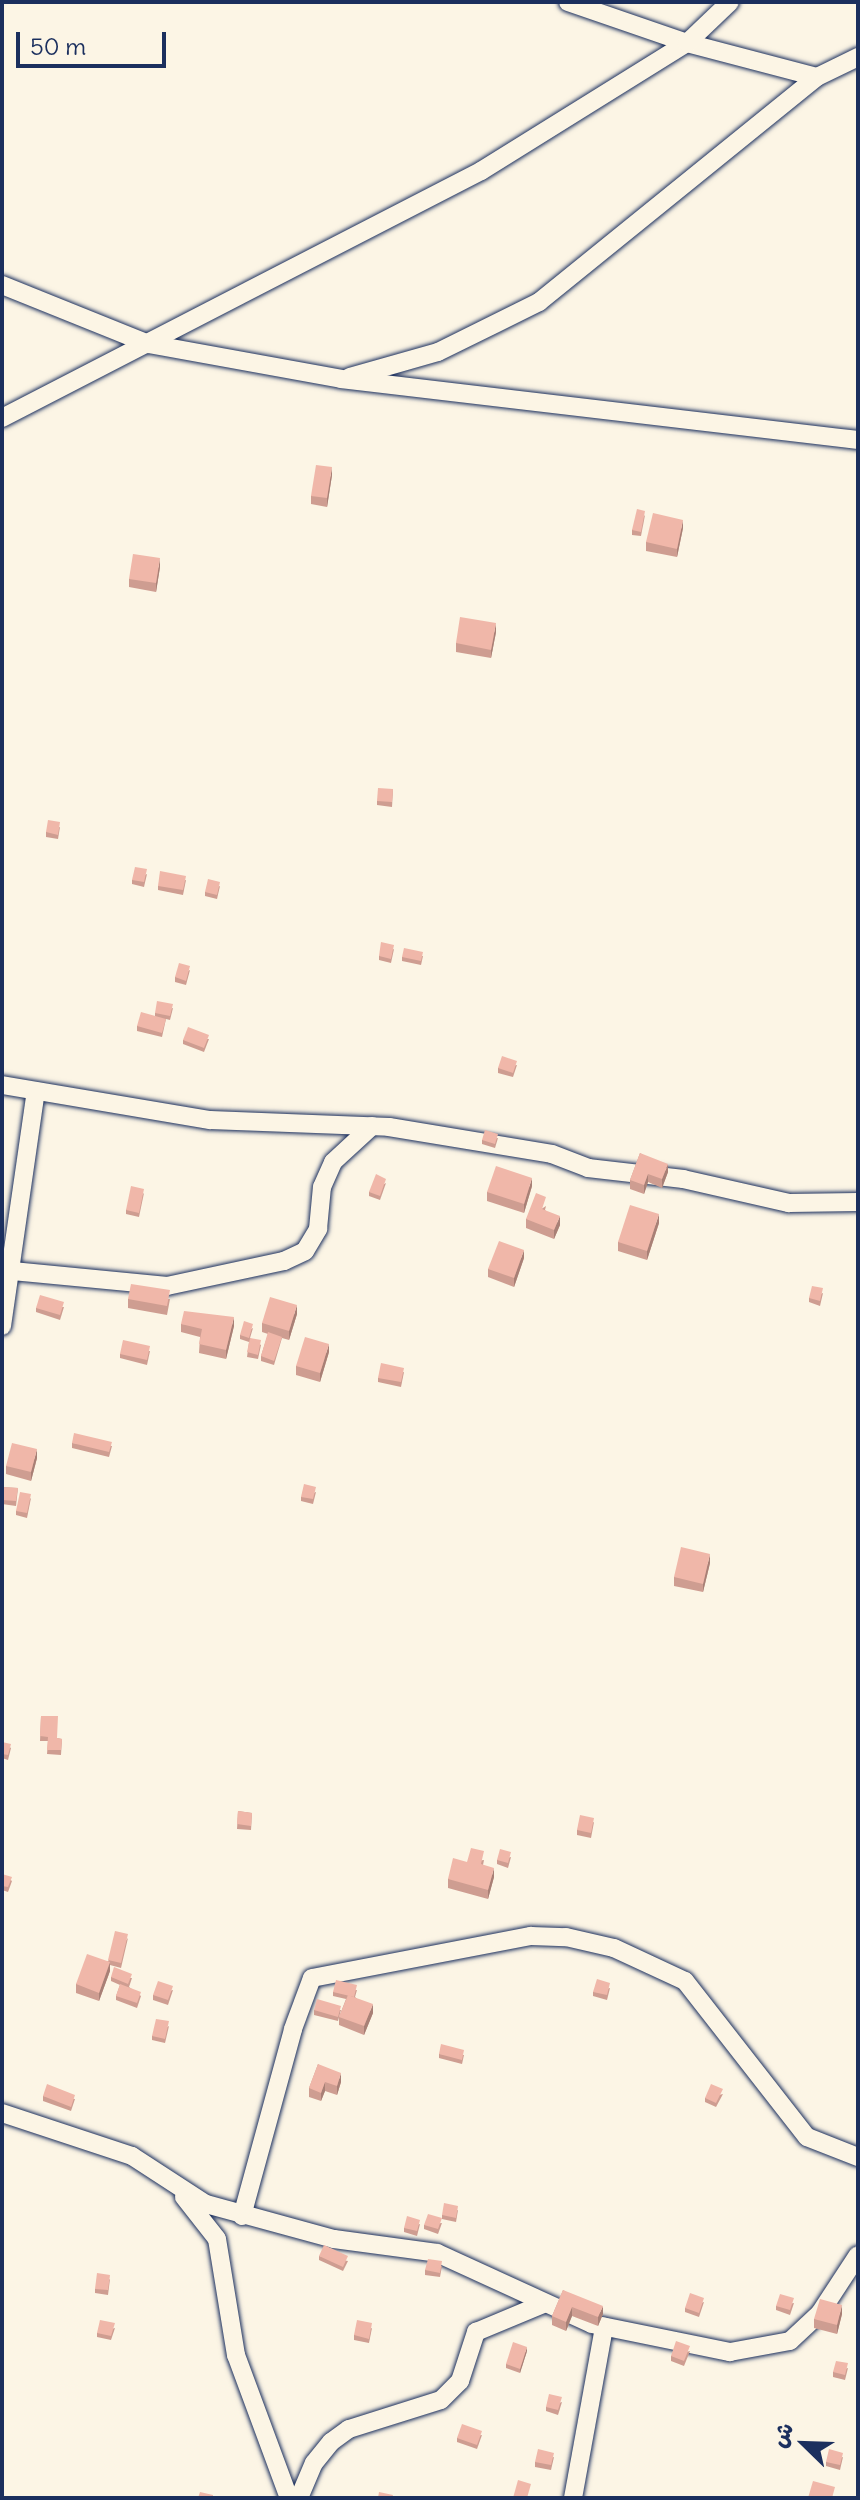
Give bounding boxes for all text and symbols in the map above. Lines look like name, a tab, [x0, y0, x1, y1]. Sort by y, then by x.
scale bar	[20, 16, 170, 66]
text: 50 m	[30, 31, 86, 61]
north arrow	[764, 2404, 844, 2484]
text: ش	[764, 2418, 800, 2451]

